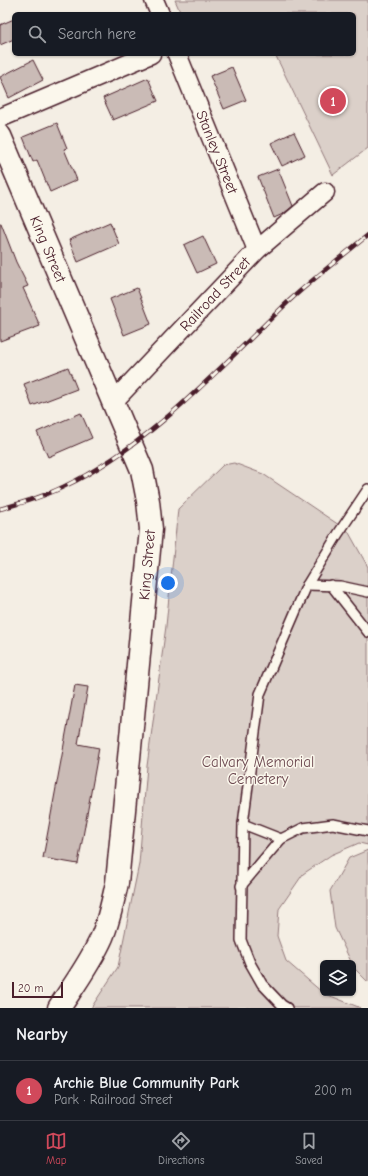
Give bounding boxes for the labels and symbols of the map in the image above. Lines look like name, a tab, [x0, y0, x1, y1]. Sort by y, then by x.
pin: 1	[320, 86, 346, 116]
street label: Stanley Street	[192, 108, 242, 197]
street label: King Street	[26, 213, 70, 286]
street label: Railroad Street	[176, 253, 254, 335]
street label: King Street	[135, 528, 159, 601]
your location	[158, 573, 178, 593]
park label: Calvary Memorial Cemetery	[202, 753, 314, 788]
scale bar	[12, 980, 63, 999]

